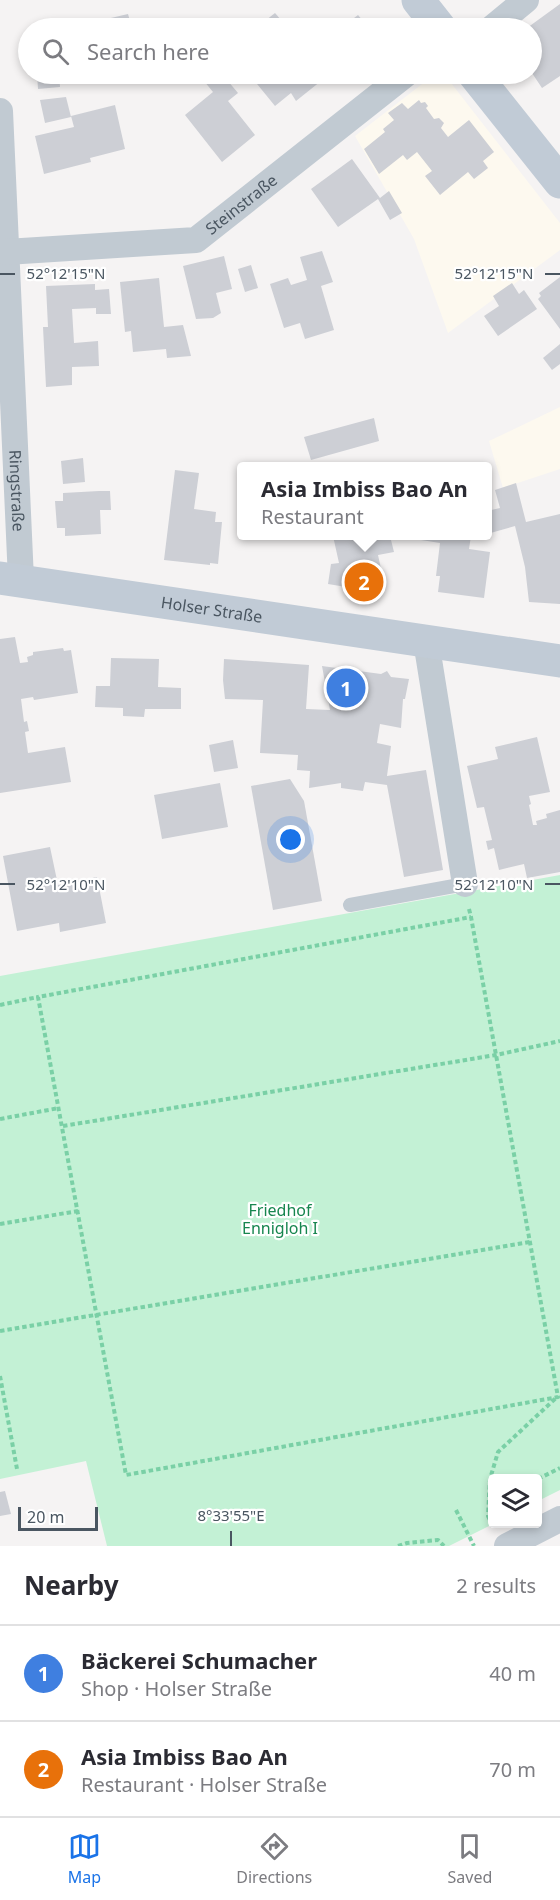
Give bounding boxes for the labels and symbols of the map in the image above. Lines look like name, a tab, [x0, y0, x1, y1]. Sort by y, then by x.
street label: Steinstraße	[201, 169, 282, 239]
text: 52°12'15"N	[27, 263, 105, 283]
text: 52°12'15"N	[455, 263, 533, 283]
street label: Ringstraße	[4, 449, 30, 532]
pin: 2	[344, 560, 384, 604]
street label: Holser Straße	[160, 591, 264, 628]
pin: 1	[326, 666, 366, 710]
your location	[276, 825, 305, 854]
text: 52°12'10"N	[27, 874, 105, 894]
text: 52°12'10"N	[455, 874, 533, 894]
park label: Friedhof Ennigloh I	[242, 1199, 318, 1239]
scale bar	[18, 1504, 98, 1532]
text: 8°33'55"E	[197, 1505, 265, 1525]

